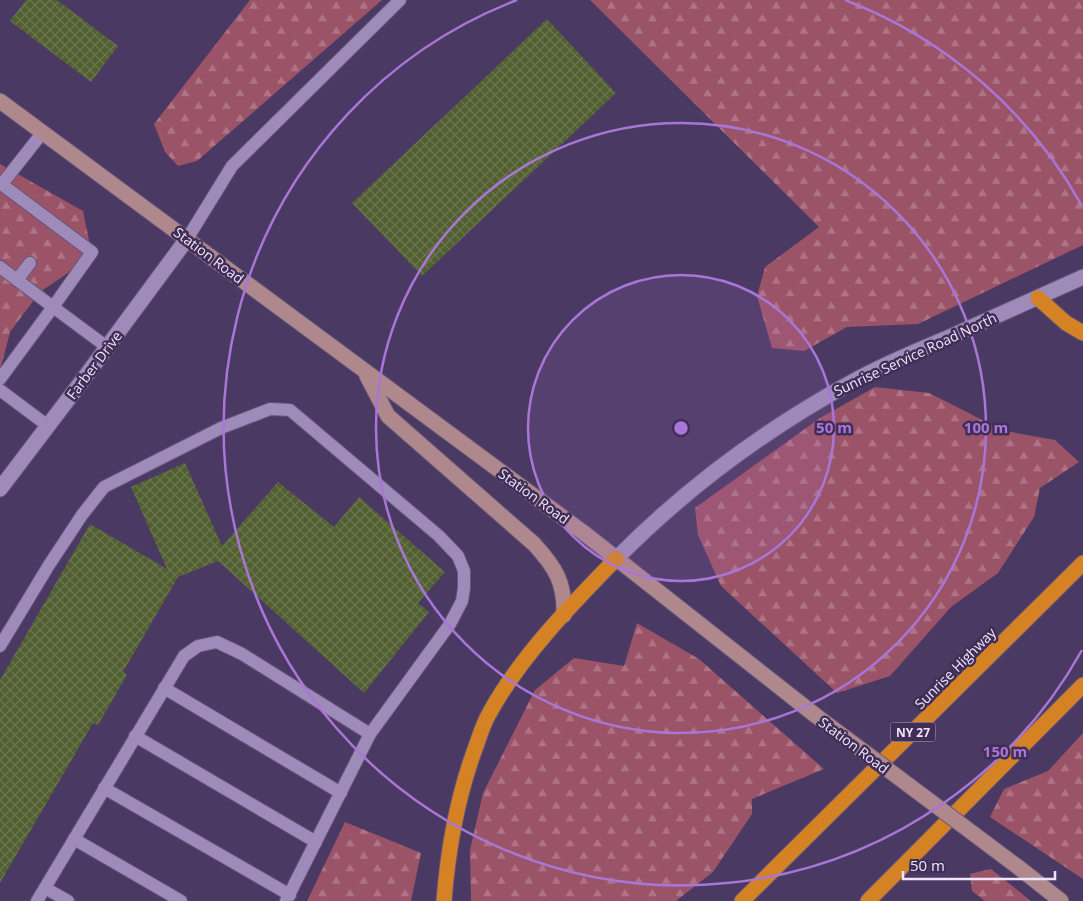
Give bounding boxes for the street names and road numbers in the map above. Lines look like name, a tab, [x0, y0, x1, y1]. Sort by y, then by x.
street label: Station Road	[170, 222, 248, 288]
street label: Sunrise Service Road North	[831, 308, 999, 400]
street label: Farber Drive	[62, 327, 126, 403]
street label: Station Road	[495, 464, 573, 528]
street label: Sunrise Highway	[910, 622, 1001, 713]
street label: Station Road	[815, 712, 893, 778]
road number: NY 27	[890, 722, 936, 742]

